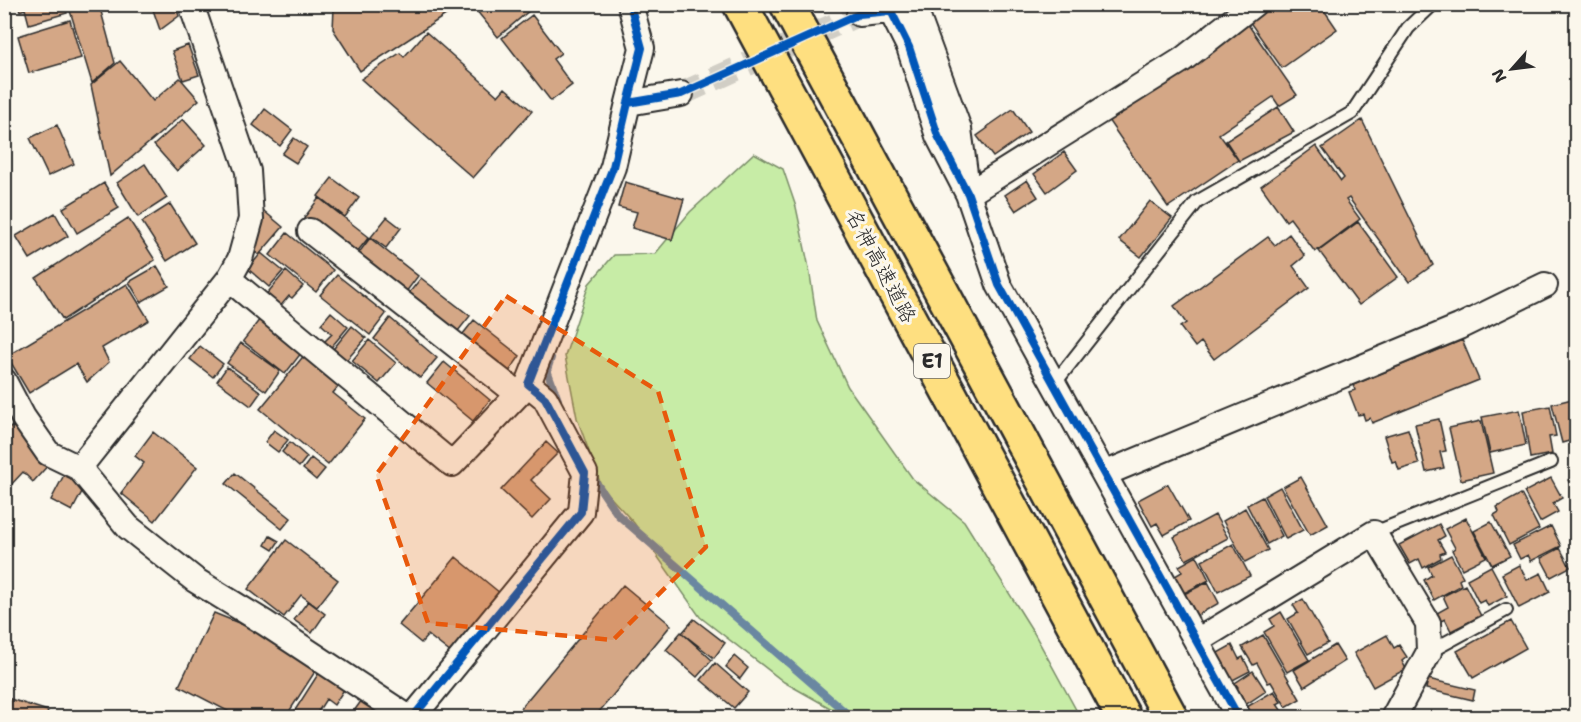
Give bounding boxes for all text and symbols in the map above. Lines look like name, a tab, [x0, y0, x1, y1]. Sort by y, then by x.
north arrow	[1482, 39, 1542, 99]
text: N	[1487, 65, 1511, 86]
street label: 名神高速道路	[839, 204, 923, 328]
road number: E1	[914, 344, 950, 378]

